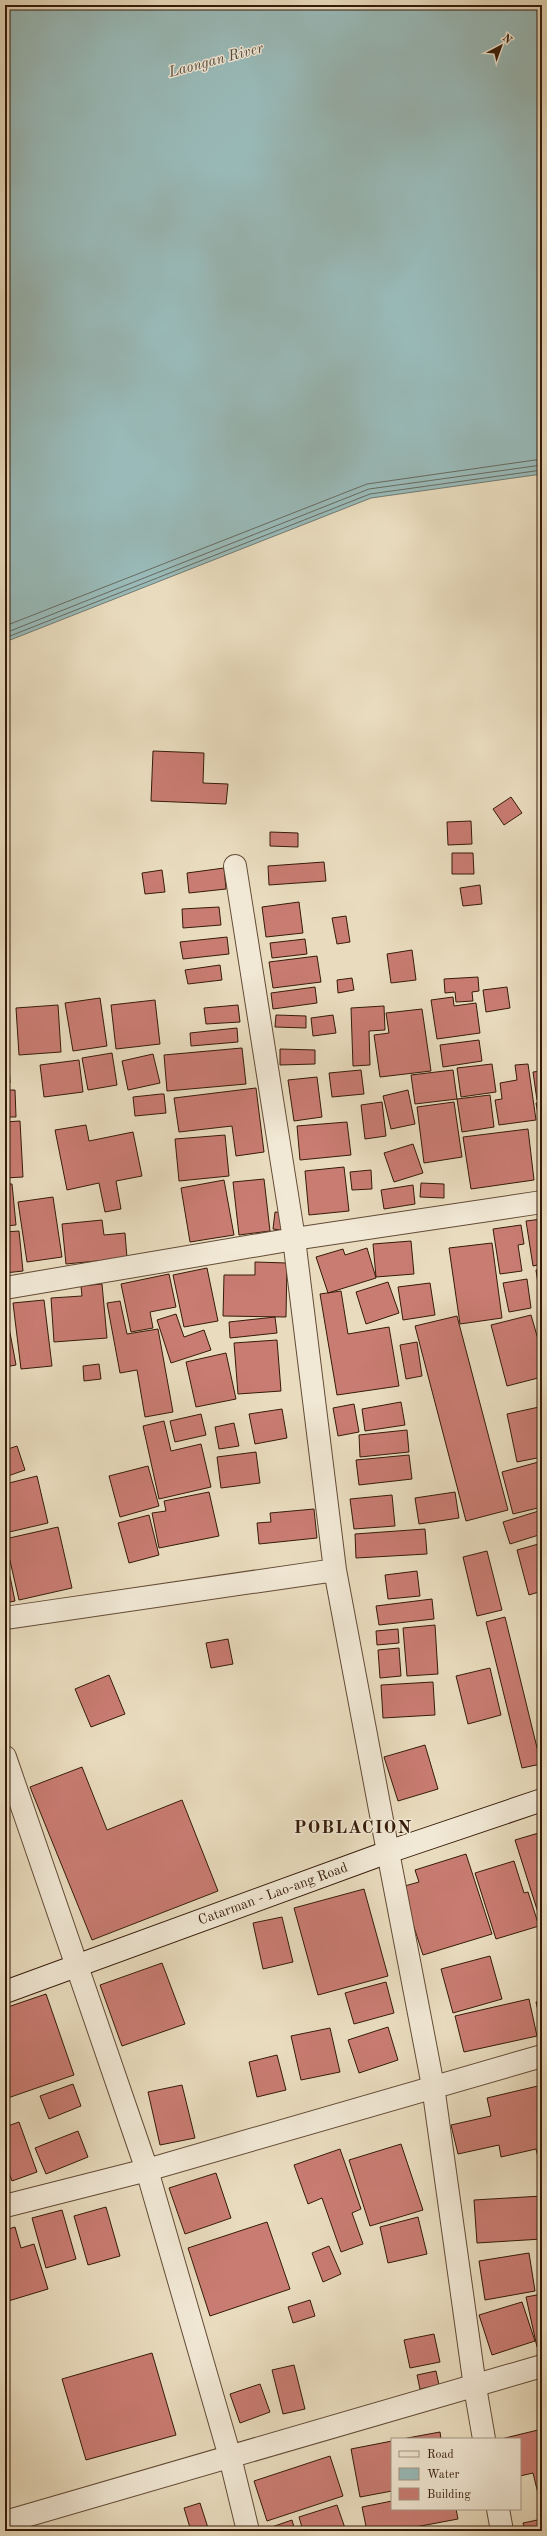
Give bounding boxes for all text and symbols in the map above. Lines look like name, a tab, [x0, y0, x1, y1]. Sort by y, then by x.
north arrow	[481, 26, 521, 66]
text: N	[500, 33, 514, 47]
water label: Laongan River	[166, 41, 265, 81]
district label: POBLACION	[294, 1819, 412, 1837]
street label: Catarman - Lao-ang Road	[196, 1860, 350, 1928]
legend	[391, 2438, 521, 2510]
text: Road	[427, 2449, 454, 2461]
text: Water	[427, 2469, 460, 2481]
text: Building	[427, 2489, 471, 2501]

